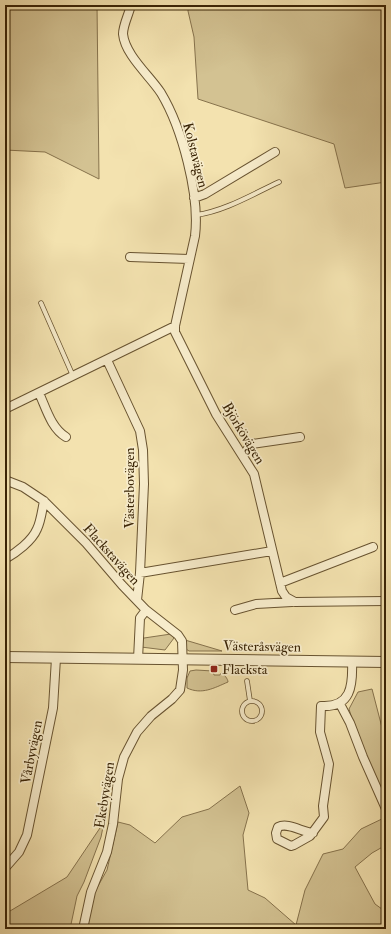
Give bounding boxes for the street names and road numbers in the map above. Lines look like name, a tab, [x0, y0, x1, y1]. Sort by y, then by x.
street label: Kolstavägen	[179, 121, 212, 189]
street label: Björkövägen	[219, 399, 269, 467]
street label: Västerbovägen	[121, 448, 138, 528]
street label: Flackstavägen	[80, 520, 144, 589]
street label: Västeråsvägen	[223, 637, 301, 656]
street label: Vårbyvägen	[17, 719, 47, 786]
street label: Ekebyvägen	[91, 761, 119, 830]

